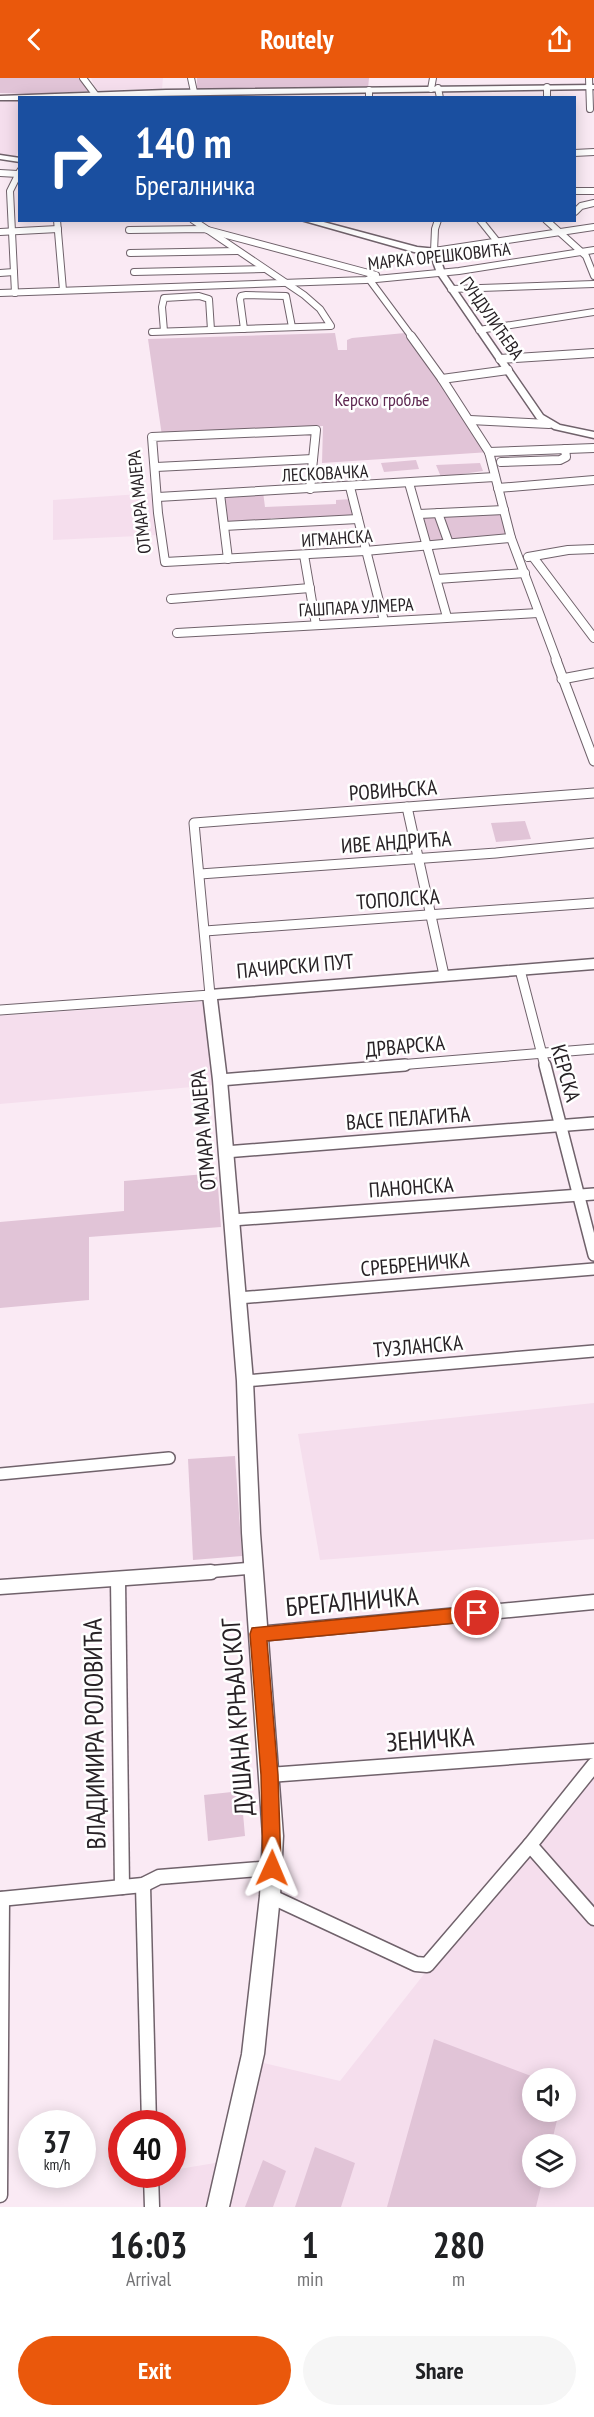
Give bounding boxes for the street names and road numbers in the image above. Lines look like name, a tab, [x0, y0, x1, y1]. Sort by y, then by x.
street label: МАРКА ОРЕШКОВИЋА	[367, 237, 512, 275]
street label: ГУНДУЛИЋЕВА	[455, 272, 529, 364]
street label: ОТМАРА МАЈЕРА	[122, 449, 156, 555]
street label: ЛЕСКОВАЧКА	[280, 459, 369, 487]
street label: ИГМАНСКА	[301, 524, 374, 552]
street label: ГАШПАРА УЛМЕРА	[298, 592, 414, 621]
street label: РОВИЊСКА	[348, 773, 438, 807]
street label: ИВЕ АНДРИЋА	[340, 825, 452, 859]
street label: ТОПОЛСКА	[356, 883, 440, 915]
street label: ПАЧИРСКИ ПУТ	[235, 947, 355, 985]
street label: ДРВАРСКА	[364, 1029, 446, 1063]
street label: КЕРСКА	[545, 1041, 587, 1105]
street label: ОТМАРА МАЈЕРА	[184, 1068, 222, 1192]
street label: ВАСЕ ПЕЛАГИЋА	[345, 1100, 471, 1136]
street label: ПАНОНСКА	[368, 1171, 454, 1203]
street label: СРЕБРЕНИЧКА	[359, 1246, 471, 1282]
street label: ТУЗЛАНСКА	[372, 1329, 464, 1363]
street label: БРЕГАЛНИЧКА	[284, 1579, 421, 1623]
street label: ВЛАДИМИРА РОЛОВИЋА	[75, 1617, 113, 1850]
street label: ДУШАНА КРЊАЈСКОГ	[214, 1617, 260, 1817]
street label: ЗЕНИЧКА	[385, 1719, 476, 1759]

